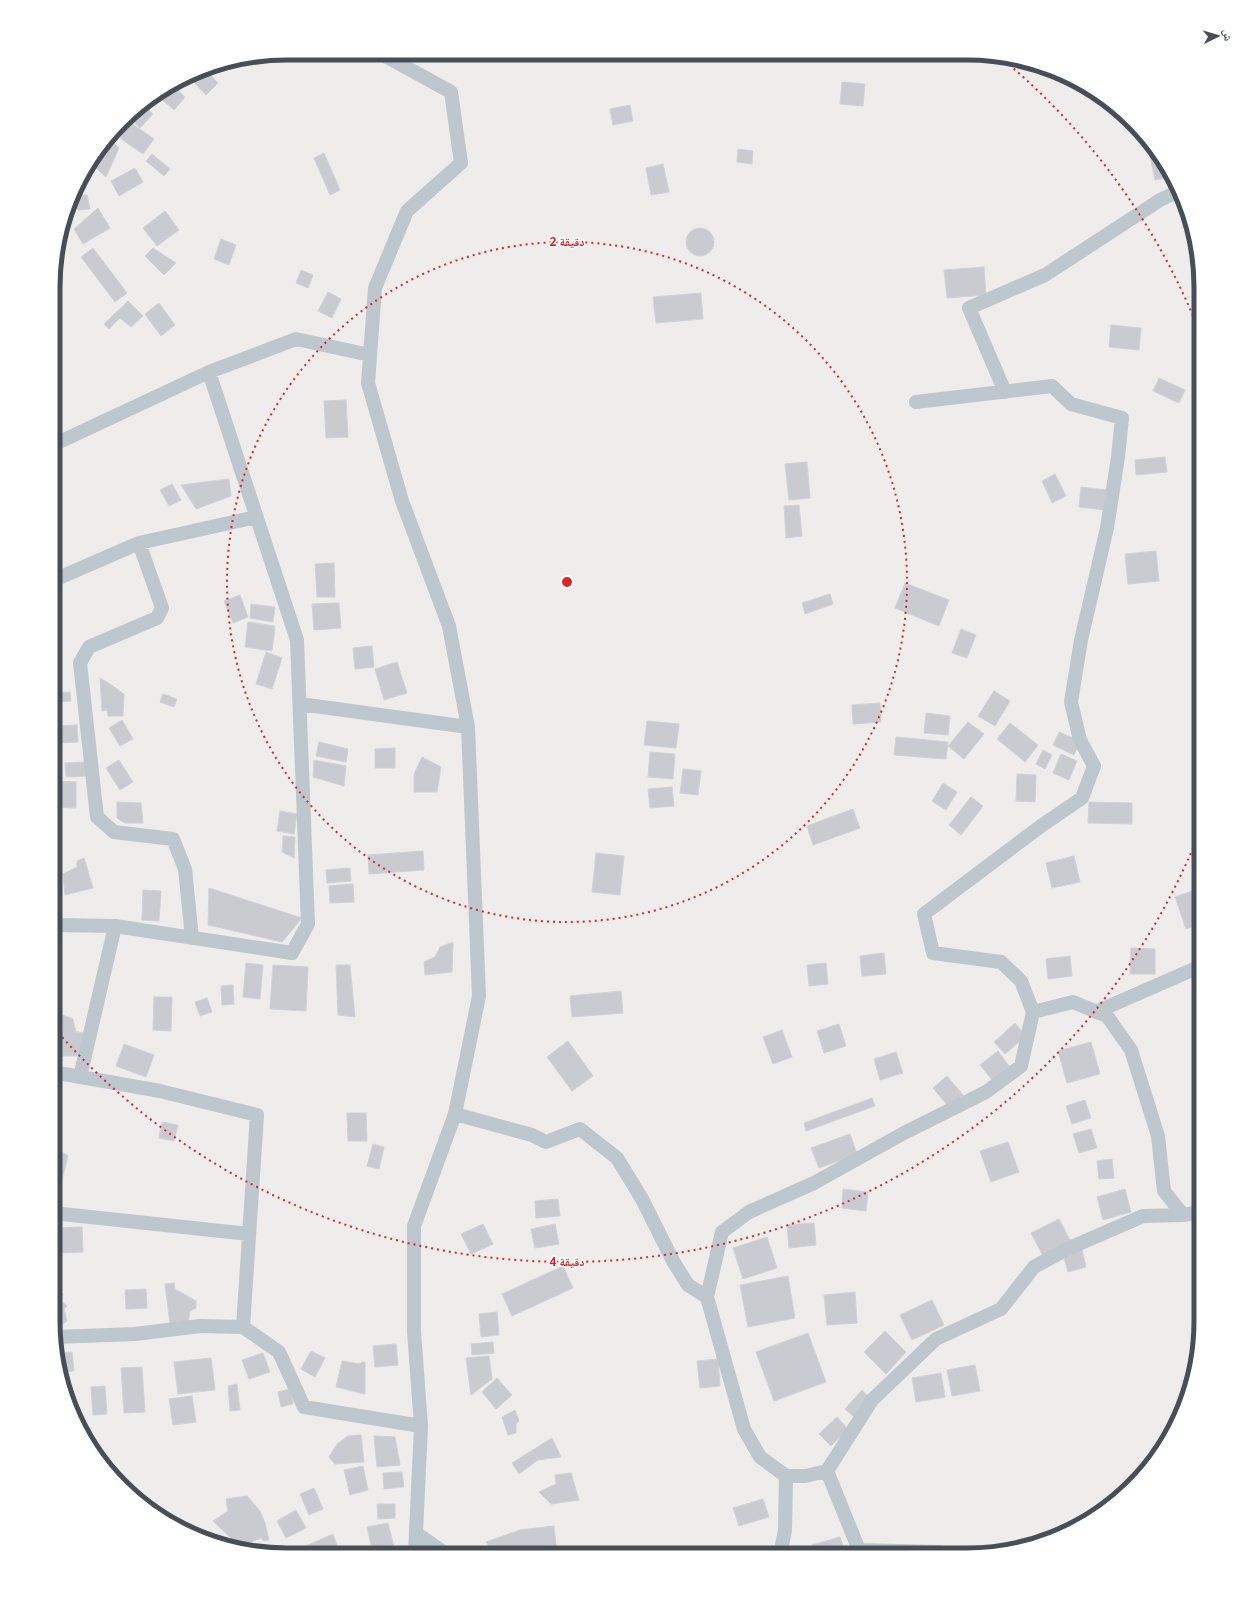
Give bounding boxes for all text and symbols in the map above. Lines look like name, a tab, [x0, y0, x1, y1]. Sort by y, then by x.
north arrow	[1198, 16, 1238, 56]
text: ش	[1219, 29, 1236, 42]
text: 2 دقيقة	[549, 233, 585, 250]
centre of rings	[560, 575, 574, 589]
text: 4 دقيقة	[549, 1253, 585, 1270]

